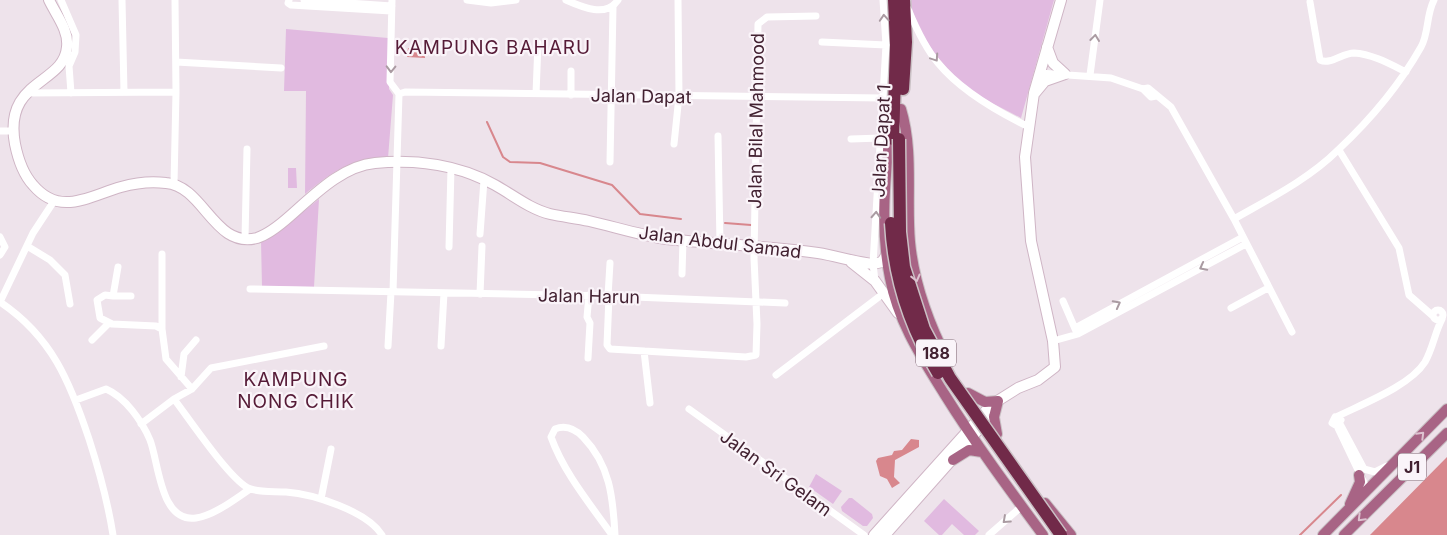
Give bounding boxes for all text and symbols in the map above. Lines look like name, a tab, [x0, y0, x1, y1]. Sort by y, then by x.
one-way arrow	[879, 14, 890, 22]
street label: Jalan Bilal Mahmood	[744, 33, 768, 209]
one-way arrow	[1089, 33, 1100, 41]
district label: KAMPUNG BAHARU	[395, 36, 591, 59]
one-way arrow	[929, 52, 938, 62]
one-way arrow	[386, 66, 396, 73]
street label: Jalan Dapat 1	[868, 84, 894, 198]
street label: Jalan Dapat	[590, 85, 692, 107]
one-way arrow	[871, 211, 882, 219]
street label: Jalan Abdul Samad	[638, 222, 802, 262]
one-way arrow	[1199, 261, 1208, 271]
one-way arrow	[911, 273, 921, 281]
street label: Jalan Harun	[538, 285, 640, 307]
one-way arrow	[1112, 300, 1121, 310]
road number: 188	[916, 339, 956, 366]
district label: KAMPUNG NONG CHIK	[237, 368, 355, 413]
street label: Jalan Sri Gelam	[716, 425, 836, 521]
one-way arrow	[1415, 432, 1424, 441]
road number: J1	[1398, 454, 1426, 481]
one-way arrow	[1357, 512, 1366, 521]
one-way arrow	[1003, 514, 1012, 523]

